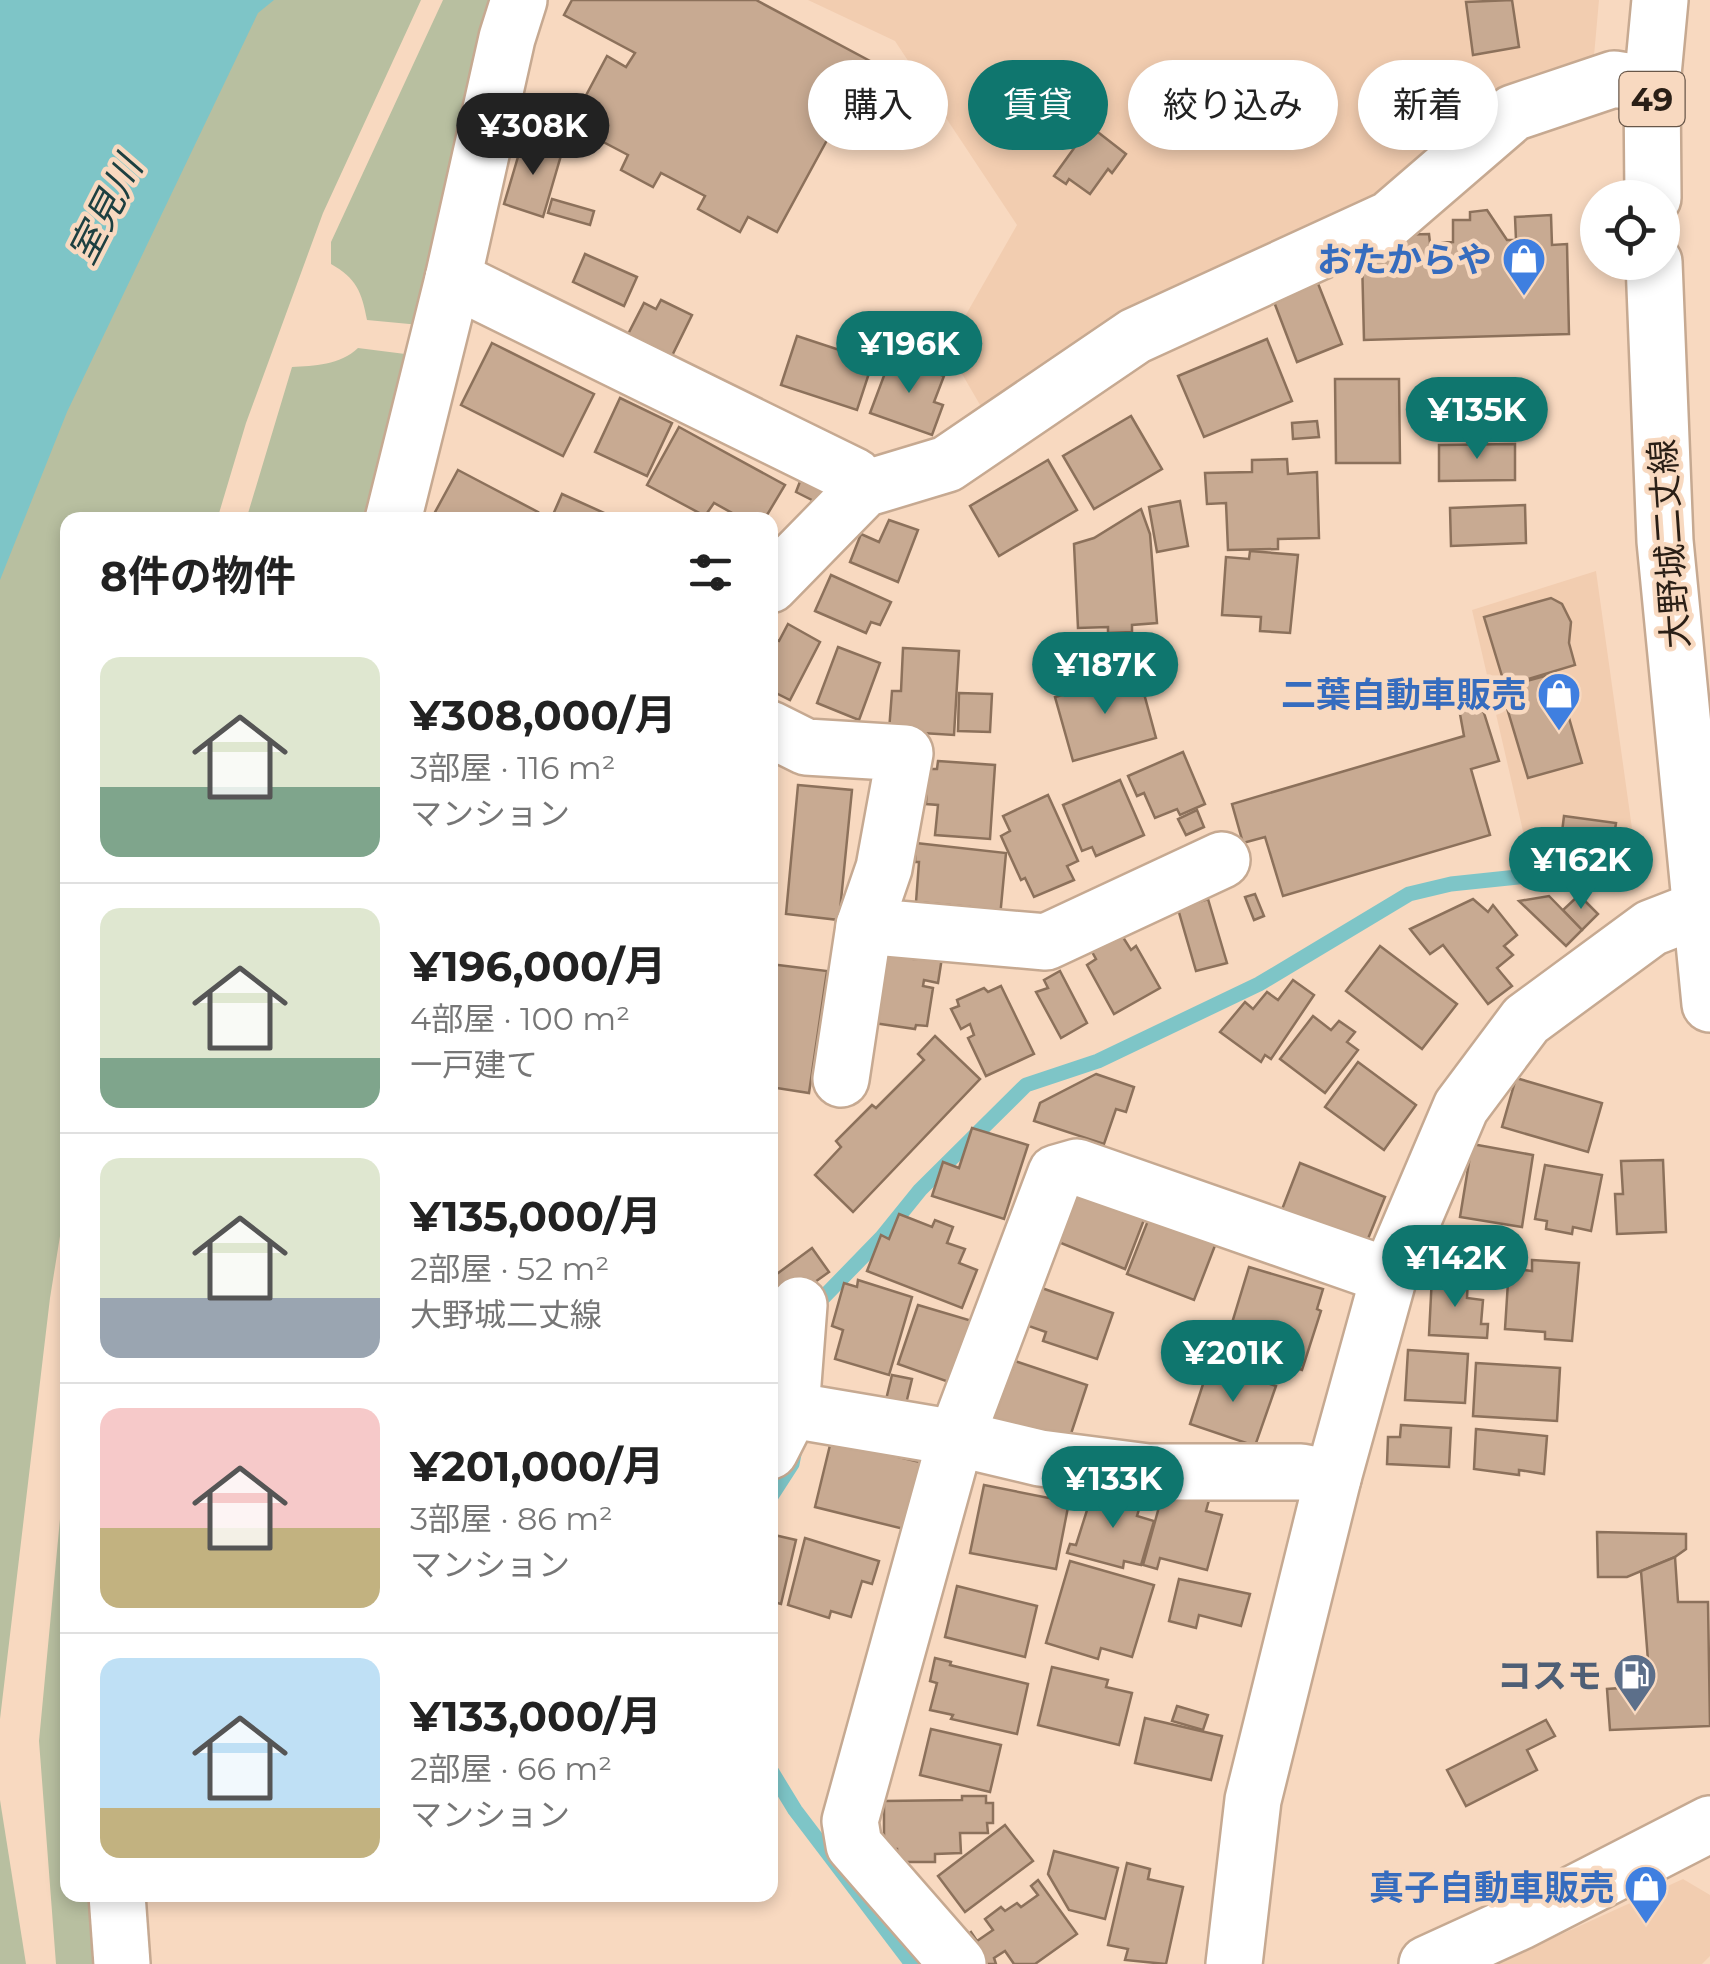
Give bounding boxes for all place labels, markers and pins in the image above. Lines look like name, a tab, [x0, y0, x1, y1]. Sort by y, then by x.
pin: ¥308K	[463, 93, 603, 178]
shop icon: おたからや	[1501, 236, 1547, 297]
place label: おたからや	[1317, 238, 1492, 281]
pin: ¥196K	[839, 311, 979, 396]
pin: ¥135K	[1407, 377, 1547, 462]
pin: ¥187K	[1035, 632, 1175, 717]
shop icon: 二葉自動車販売	[1536, 671, 1582, 732]
place label: 二葉自動車販売	[1281, 673, 1526, 716]
pin: ¥162K	[1511, 827, 1651, 912]
pin: ¥142K	[1385, 1225, 1525, 1310]
pin: ¥201K	[1163, 1320, 1303, 1405]
pin: ¥133K	[1043, 1446, 1183, 1531]
fuel station icon: コスモ	[1612, 1652, 1658, 1713]
place label: コスモ	[1497, 1654, 1602, 1697]
shop icon: 真子自動車販売	[1623, 1864, 1669, 1925]
place label: 真子自動車販売	[1369, 1866, 1614, 1909]

